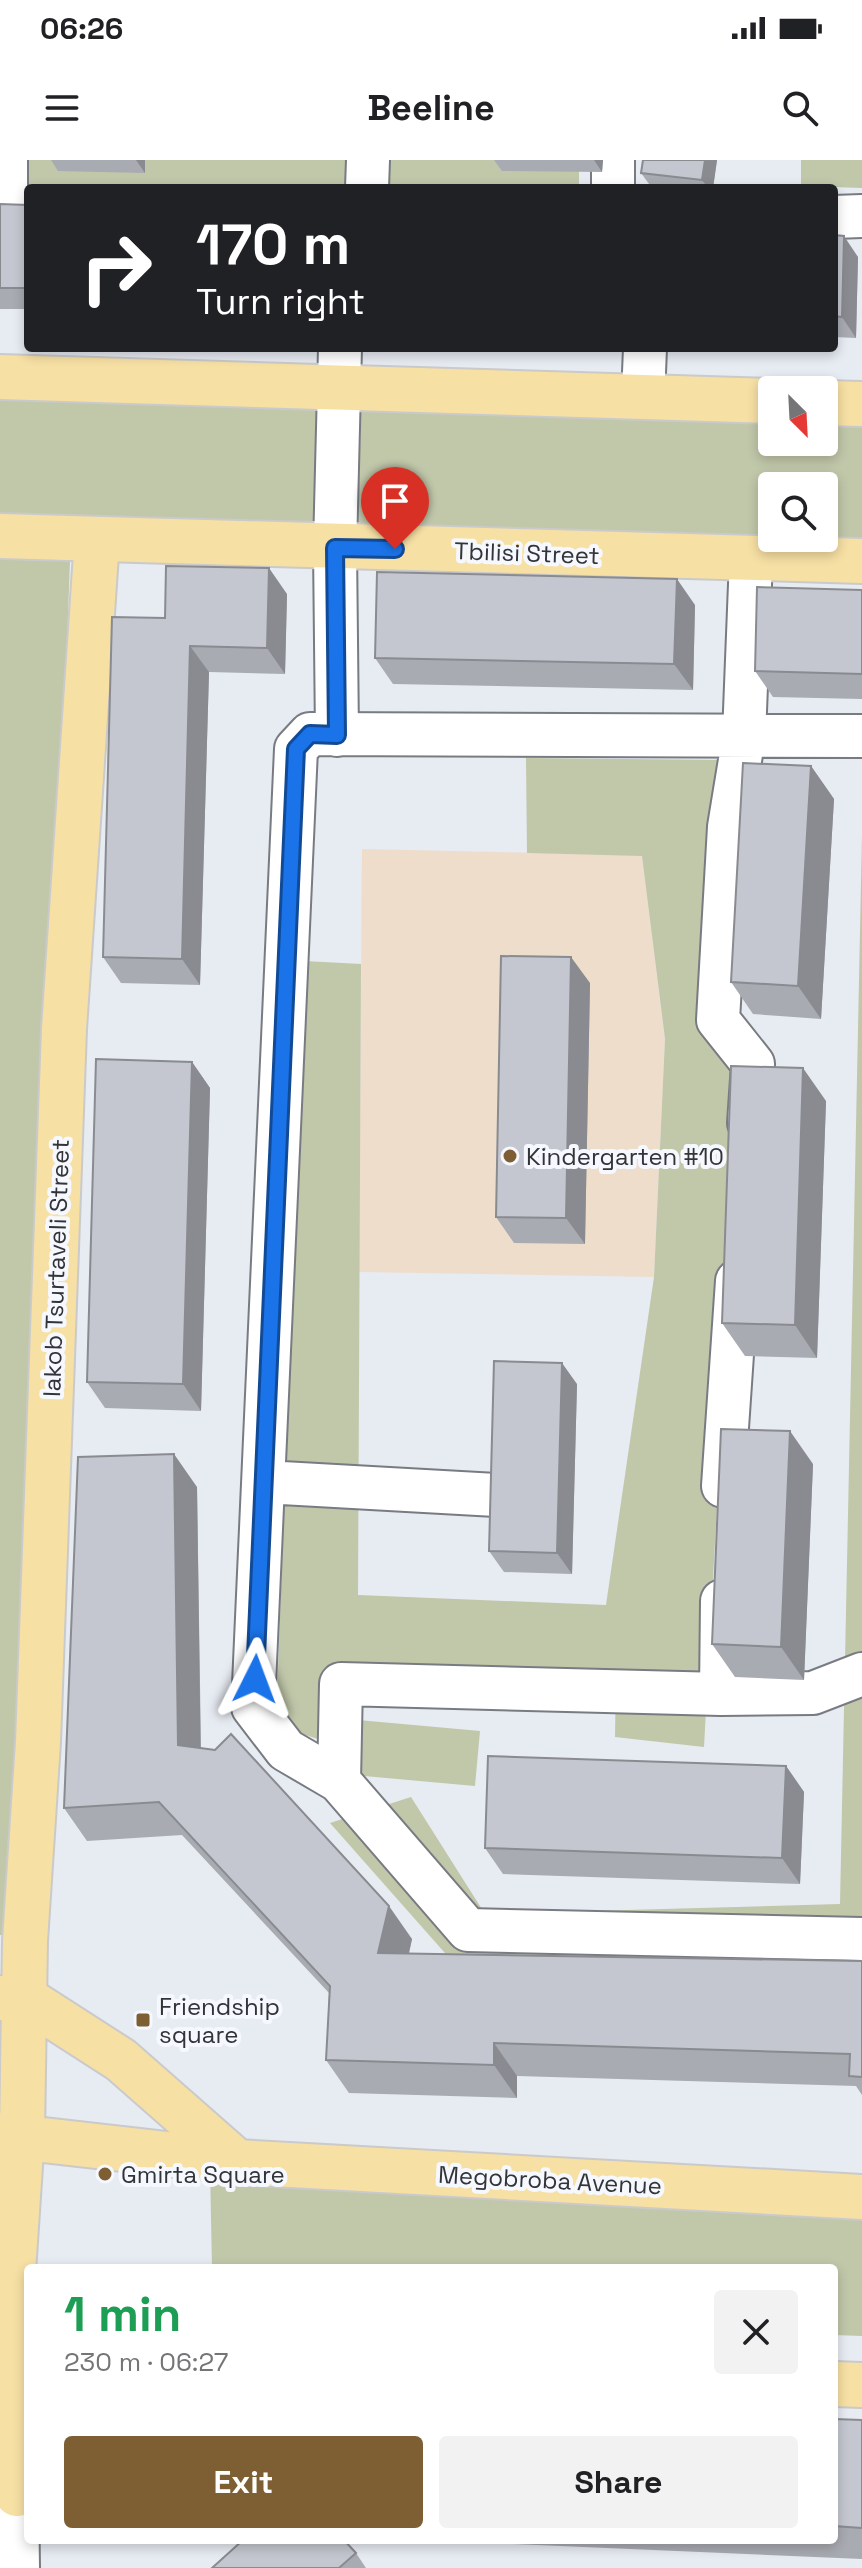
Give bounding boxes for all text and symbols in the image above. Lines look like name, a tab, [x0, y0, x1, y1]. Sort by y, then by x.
text: 06:26	[40, 9, 123, 48]
text: Beeline	[367, 85, 495, 131]
icon: menu	[40, 86, 84, 130]
icon: search	[778, 86, 822, 130]
text: 170 m	[196, 209, 350, 280]
icon: right	[64, 216, 168, 320]
text: Turn right	[196, 279, 365, 325]
north arrow	[758, 376, 838, 456]
map controls	[758, 376, 838, 552]
pin	[361, 467, 429, 549]
button: search	[758, 472, 838, 552]
icon: arrive	[373, 479, 417, 523]
street label: Tbilisi Street	[454, 535, 600, 571]
street label: Iakob Tsurtaveli Street	[36, 1138, 76, 1398]
place label: Kindergarten #10	[526, 1141, 724, 1172]
marker: Kindergarten #10	[501, 1147, 519, 1165]
position arrow	[213, 1637, 297, 1721]
place label: Friendship square	[159, 1991, 280, 2050]
marker: Friendship square	[134, 2011, 152, 2029]
place label: Gmirta Square	[121, 2159, 285, 2190]
street label: Megobroba Avenue	[437, 2159, 663, 2201]
marker: Gmirta Square	[96, 2165, 114, 2183]
text: 1 min	[64, 2284, 181, 2345]
button: close	[714, 2290, 798, 2374]
text: 230 m · 06:27	[64, 2345, 229, 2379]
button: Exit	[64, 2436, 423, 2528]
button: Share	[439, 2436, 798, 2528]

